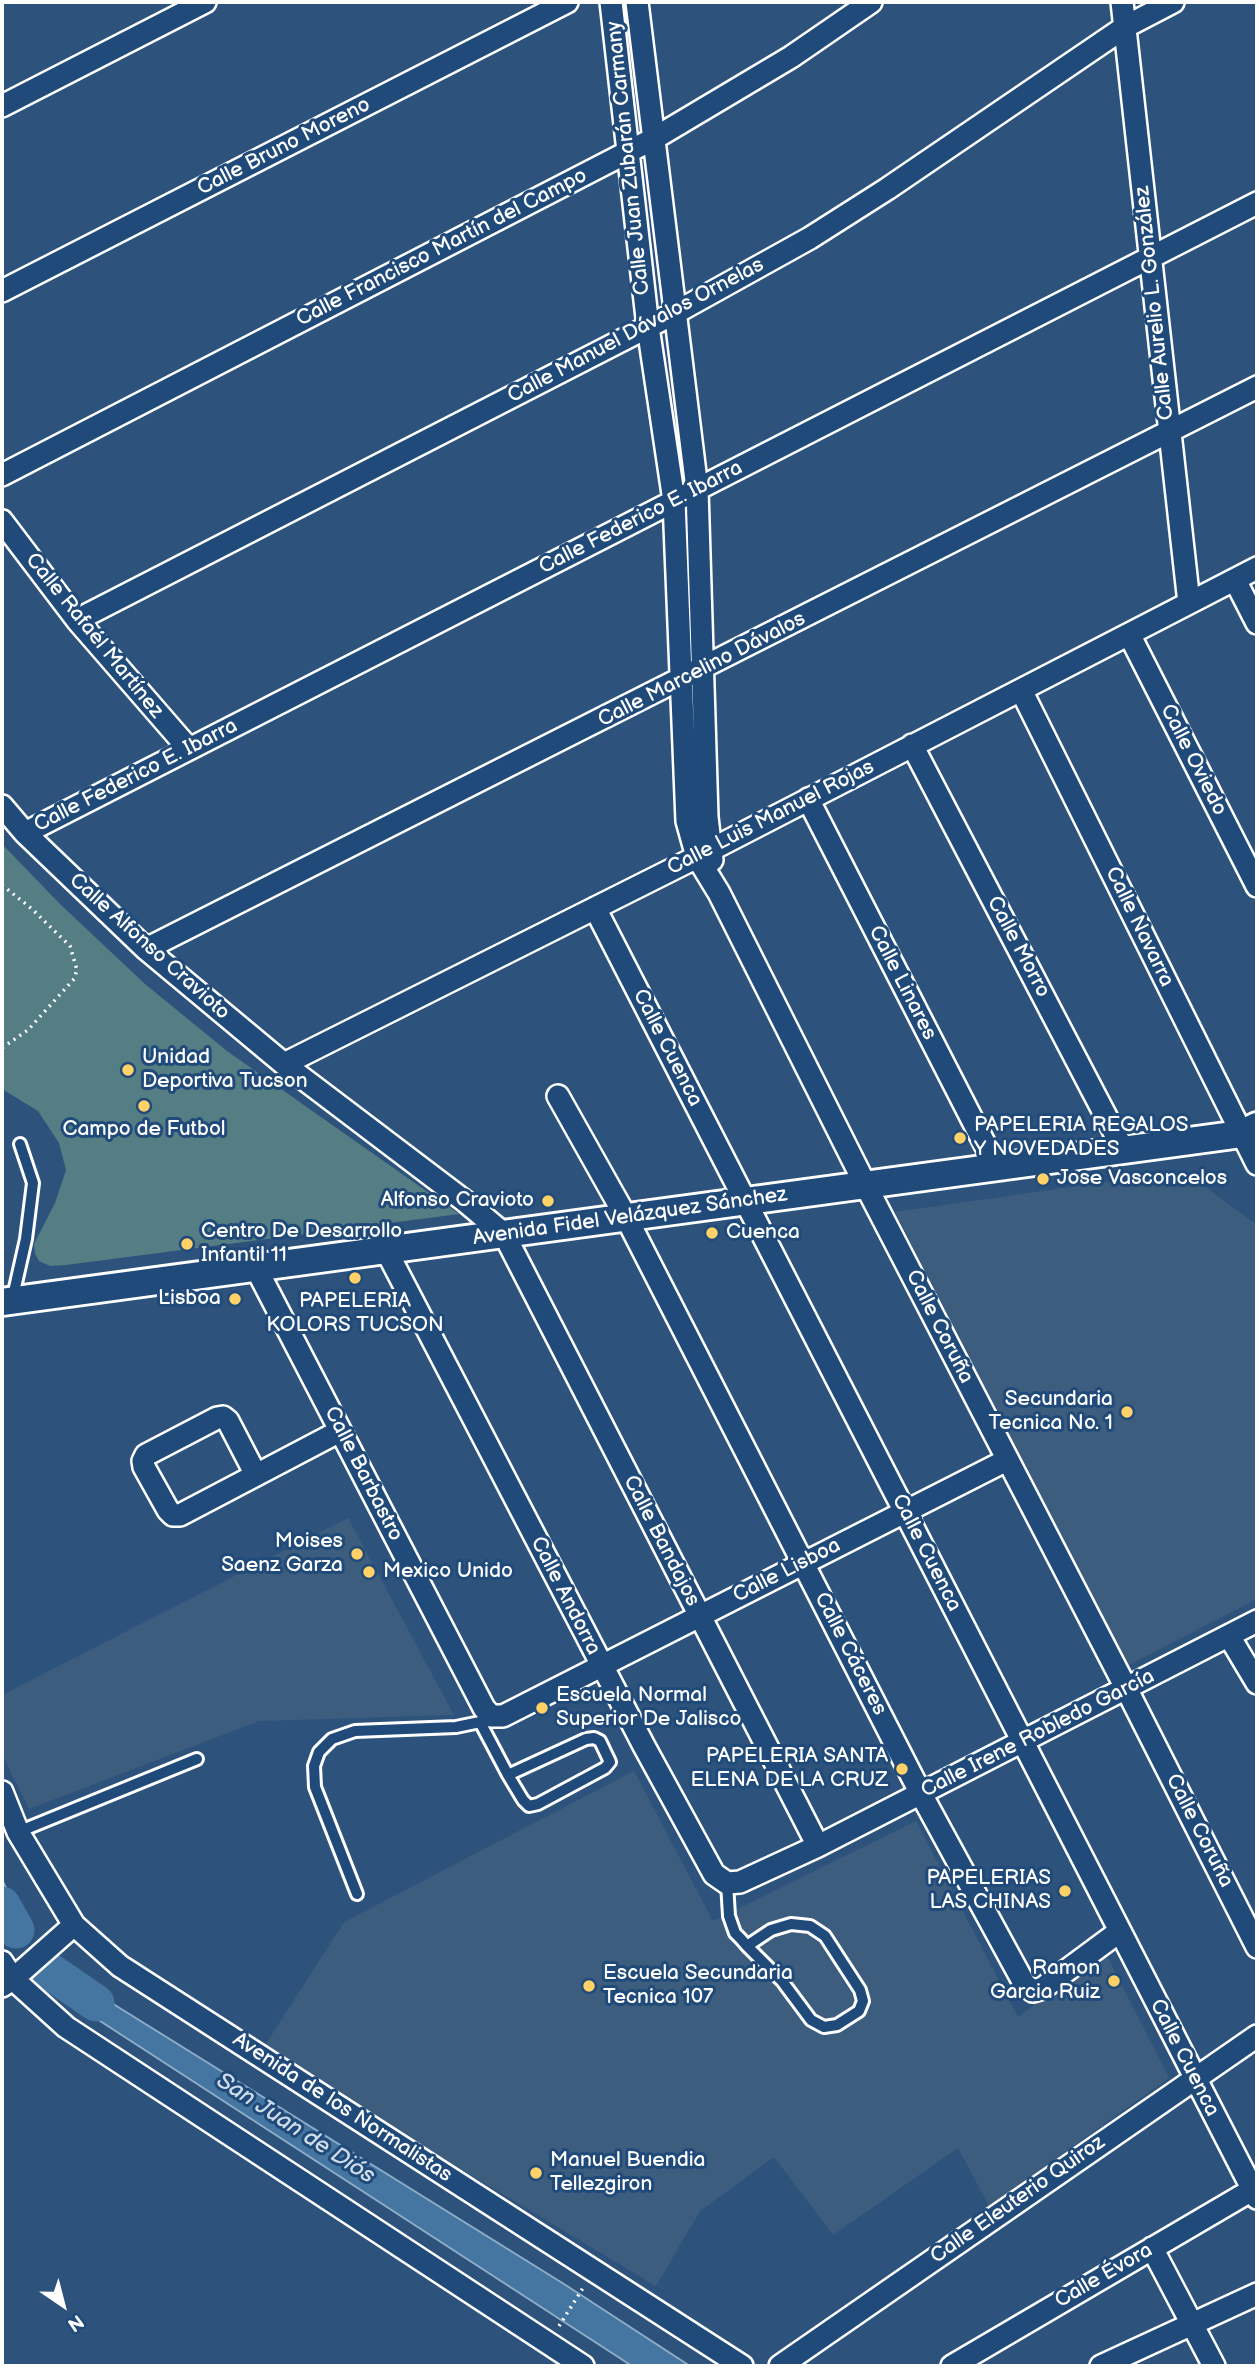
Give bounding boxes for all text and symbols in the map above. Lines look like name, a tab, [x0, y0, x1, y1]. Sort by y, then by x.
street label: Calle Juan Zubarán Carmany	[602, 20, 656, 296]
street label: Calle Bruno Moreno	[193, 92, 375, 202]
street label: Calle Francisco Martín del Campo	[293, 164, 591, 332]
street label: Calle Aurelio L. González	[1130, 185, 1180, 421]
street label: Calle Manuel Dávalos Ornelas	[504, 253, 768, 409]
street label: Calle Federico E. Ibarra	[535, 456, 747, 580]
street label: Calle Rafaél Martínez	[20, 548, 168, 724]
street label: Calle Marcelino Dávalos	[594, 607, 810, 733]
street label: Calle Oviedo	[1154, 700, 1232, 820]
street label: Calle Federico E. Ibarra	[30, 714, 242, 838]
street label: Calle Luis Manuel Rojas	[663, 755, 879, 881]
street label: Calle Navarra	[1099, 863, 1179, 991]
street label: Calle Alfonso Cravioto	[63, 868, 235, 1026]
street label: Calle Morro	[981, 892, 1055, 1002]
street label: Calle Linares	[862, 922, 942, 1044]
street label: Calle Cuenca	[627, 985, 707, 1111]
place label: Unidad Deportiva Tucson	[142, 1045, 308, 1095]
marker: Unidad Deportiva Tucson	[120, 1062, 136, 1078]
marker: Campo de Futbol	[136, 1098, 152, 1114]
place label: PAPELERIA REGALOS Y NOVEDADES	[974, 1113, 1188, 1163]
place label: Campo de Futbol	[62, 1117, 226, 1143]
marker: PAPELERIA REGALOS Y NOVEDADES	[952, 1130, 968, 1146]
place label: Jose Vasconcelos	[1057, 1166, 1227, 1192]
marker: Jose Vasconcelos	[1035, 1171, 1051, 1187]
street label: Avenida Fidel Velázquez Sánchez	[471, 1182, 789, 1252]
place label: Alfonso Cravioto	[381, 1188, 534, 1214]
marker: Alfonso Cravioto	[540, 1193, 556, 1209]
place label: Centro De Desarrollo Infantil 11	[201, 1219, 402, 1269]
place label: Cuenca	[726, 1220, 800, 1246]
marker: Cuenca	[704, 1225, 720, 1241]
marker: Centro De Desarrollo Infantil 11	[179, 1236, 195, 1252]
street label: Calle Coruña	[900, 1266, 978, 1388]
marker: PAPELERIA KOLORS TUCSON	[347, 1270, 363, 1286]
place label: Lisboa	[158, 1286, 221, 1312]
place label: PAPELERIA KOLORS TUCSON	[266, 1289, 444, 1339]
marker: Lisboa	[227, 1291, 243, 1307]
place label: Secundaria Tecnica No. 1	[989, 1387, 1113, 1437]
street label: Calle Barbastro	[318, 1403, 408, 1545]
marker: Secundaria Tecnica No. 1	[1119, 1404, 1135, 1420]
street label: Calle Bandajos	[617, 1471, 705, 1611]
street label: Calle Cuenca	[886, 1490, 966, 1616]
place label: Moises Saenz Garza	[221, 1529, 343, 1579]
street label: Calle Andorra	[524, 1533, 606, 1659]
street label: Calle Lisboa	[729, 1533, 845, 1609]
marker: Moises Saenz Garza	[349, 1546, 365, 1562]
place label: Mexico Unido	[383, 1559, 513, 1585]
marker: Mexico Unido	[361, 1564, 377, 1580]
street label: Calle Cáceres	[808, 1588, 892, 1720]
street label: Calle Irene Robledo García	[917, 1664, 1159, 1804]
place label: Escuela Normal Superior De Jalisco	[556, 1683, 741, 1733]
marker: Escuela Normal Superior De Jalisco	[534, 1700, 550, 1716]
place label: PAPELERIA SANTA ELENA DE LA CRUZ	[690, 1744, 888, 1794]
marker: PAPELERIA SANTA ELENA DE LA CRUZ	[894, 1761, 910, 1777]
street label: Calle Coruña	[1160, 1770, 1238, 1892]
place label: PAPELERIAS LAS CHINAS	[926, 1866, 1051, 1916]
marker: PAPELERIAS LAS CHINAS	[1057, 1883, 1073, 1899]
place label: Ramon Garcia Ruiz	[990, 1956, 1100, 2006]
place label: Escuela Secundaria Tecnica 107	[603, 1961, 793, 2011]
marker: Ramon Garcia Ruiz	[1106, 1973, 1122, 1989]
marker: Escuela Secundaria Tecnica 107	[581, 1978, 597, 1994]
street label: Calle Cuenca	[1144, 1995, 1224, 2121]
street label: Avenida de los Normalistas	[228, 2028, 456, 2188]
water label: San Juan de Diós	[211, 2067, 379, 2191]
street label: Calle Eleuterio Quiroz	[926, 2130, 1110, 2270]
place label: Manuel Buendia Tellezgiron	[550, 2148, 705, 2198]
marker: Manuel Buendia Tellezgiron	[528, 2165, 544, 2181]
street label: Calle Évora	[1051, 2238, 1157, 2314]
north arrow	[28, 2270, 98, 2340]
text: N	[63, 2309, 88, 2336]

